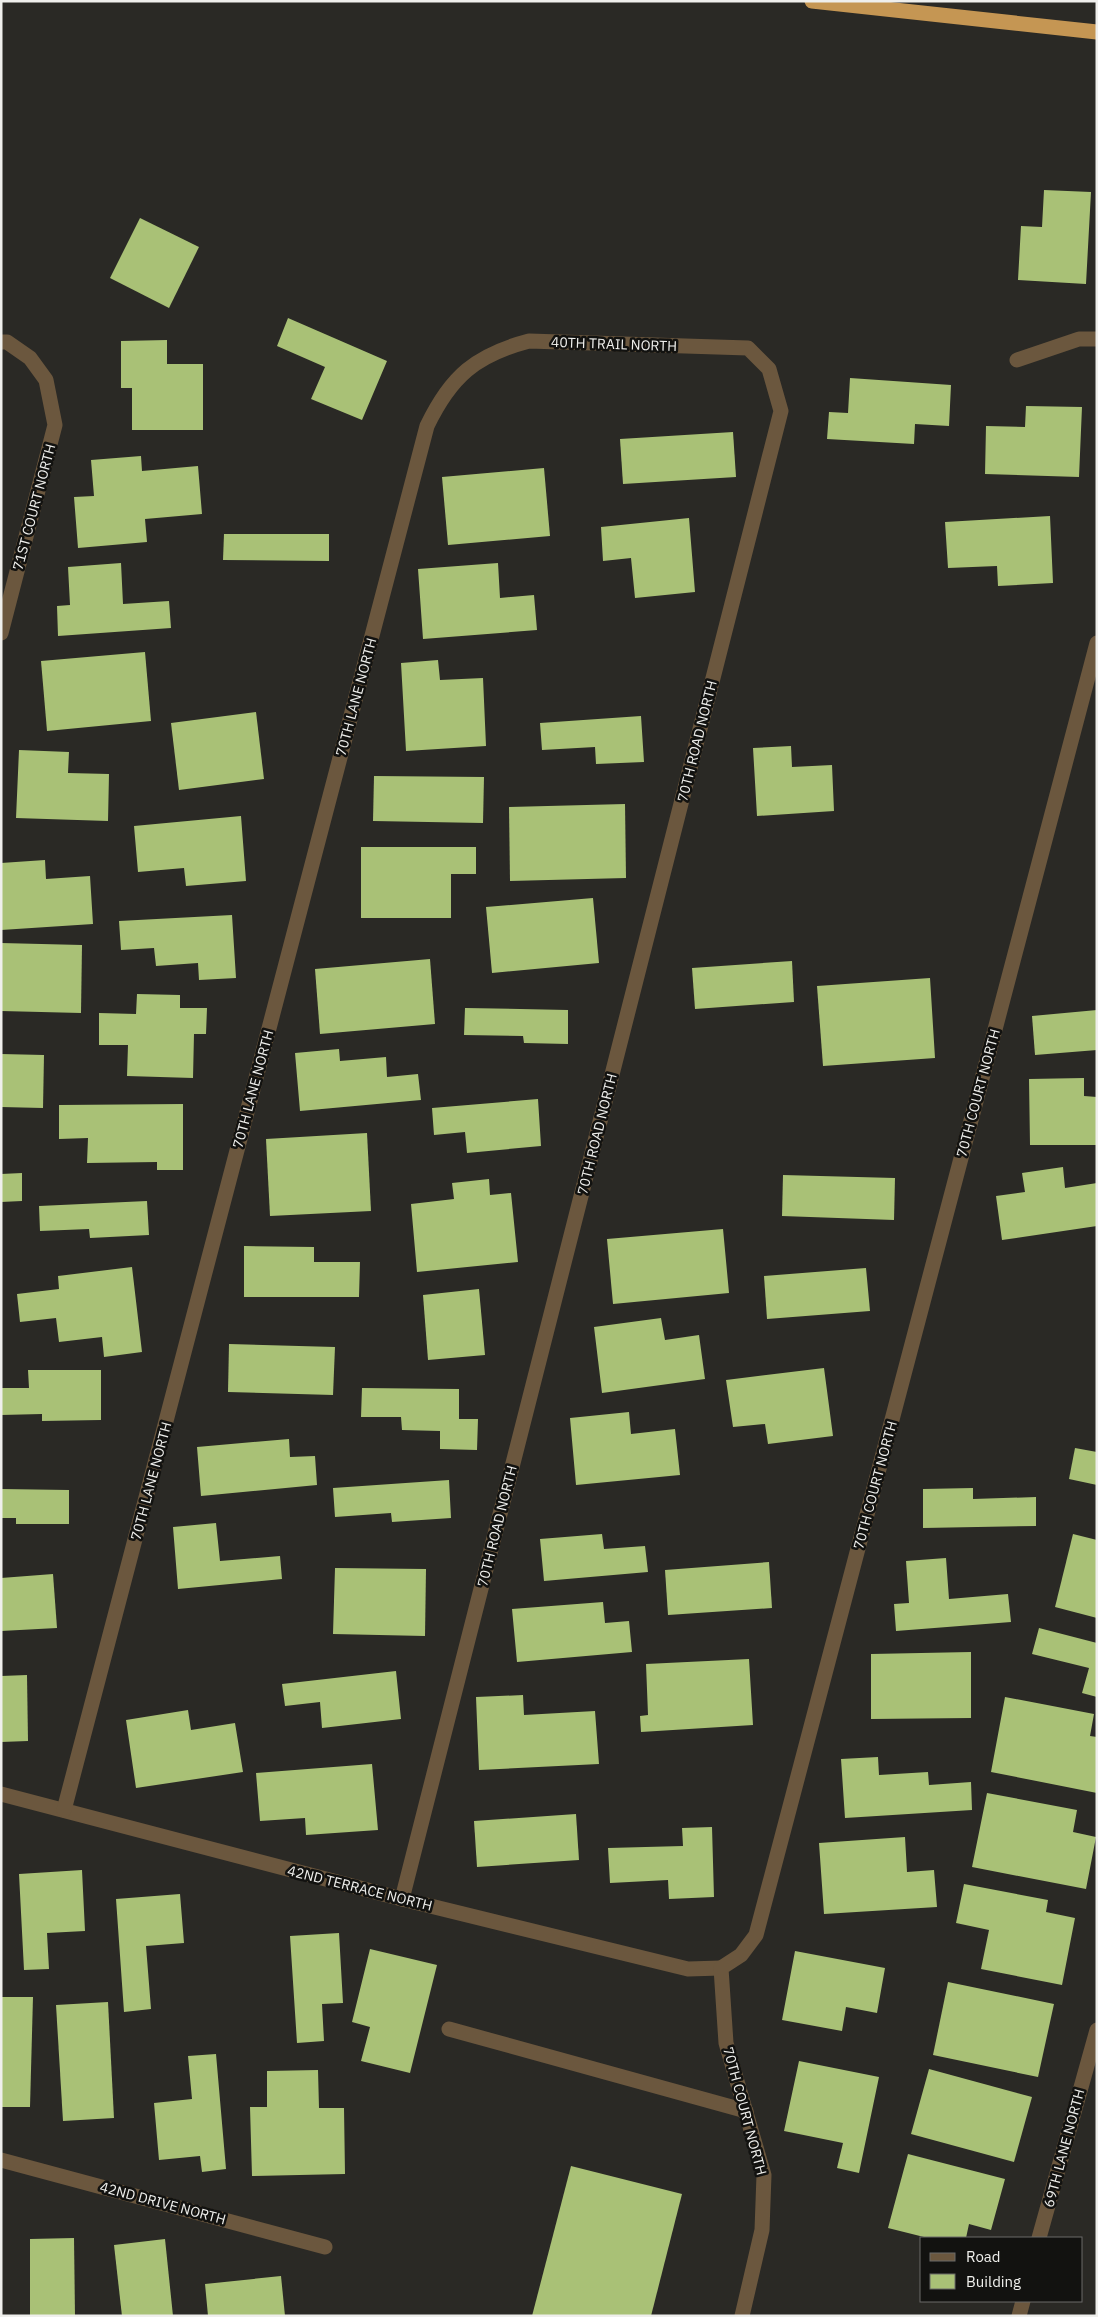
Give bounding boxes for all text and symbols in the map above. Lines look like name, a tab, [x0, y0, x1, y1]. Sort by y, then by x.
street label: 40TH TRAIL NORTH	[551, 333, 677, 355]
street label: 71ST COURT NORTH	[8, 442, 60, 572]
street label: 70TH LANE NORTH	[332, 636, 380, 758]
street label: 70TH ROAD NORTH	[673, 678, 721, 804]
street label: 70TH COURT NORTH	[952, 1027, 1004, 1159]
street label: 70TH LANE NORTH	[229, 1028, 277, 1150]
street label: 70TH ROAD NORTH	[573, 1071, 621, 1197]
street label: 70TH COURT NORTH	[849, 1419, 901, 1551]
street label: 70TH LANE NORTH	[127, 1420, 175, 1542]
street label: 70TH ROAD NORTH	[473, 1463, 521, 1589]
street label: 42ND TERRACE NORTH	[286, 1861, 434, 1915]
street label: 70TH COURT NORTH	[719, 2045, 771, 2177]
street label: 69TH LANE NORTH	[1040, 2087, 1088, 2209]
street label: 42ND DRIVE NORTH	[98, 2178, 228, 2228]
legend	[920, 2237, 1083, 2302]
text: Road	[966, 2247, 1001, 2266]
text: Building	[966, 2272, 1021, 2291]

